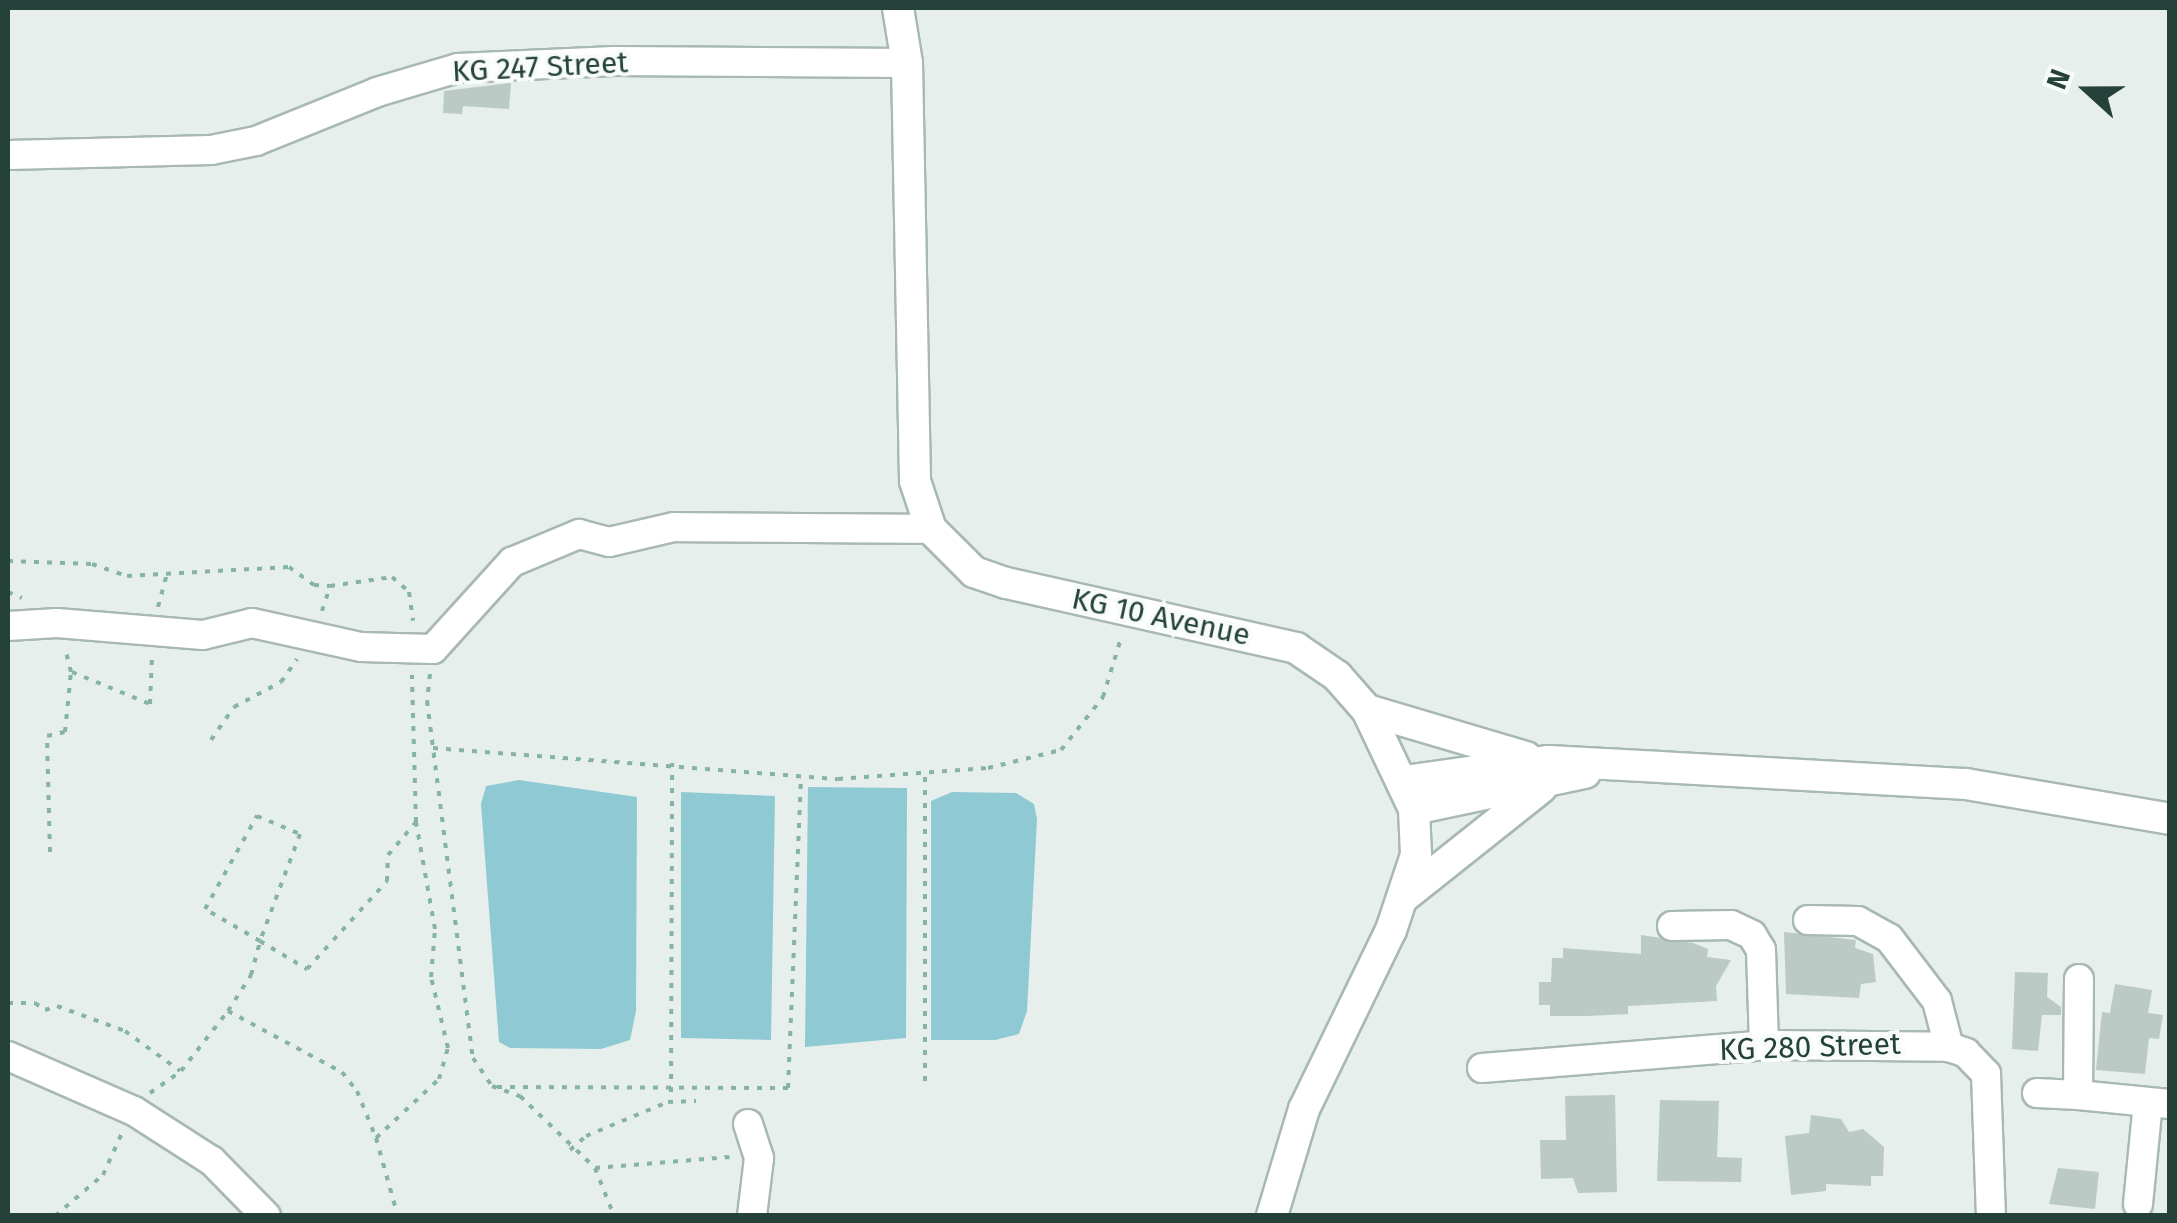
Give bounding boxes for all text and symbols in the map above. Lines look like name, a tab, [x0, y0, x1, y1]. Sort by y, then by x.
north arrow	[2037, 40, 2137, 140]
street label: KG 247 Street	[451, 44, 629, 90]
text: N	[2040, 64, 2077, 94]
street label: KG 10 Avenue	[1069, 581, 1253, 653]
street label: KG 280 Street	[1719, 1026, 1901, 1068]

